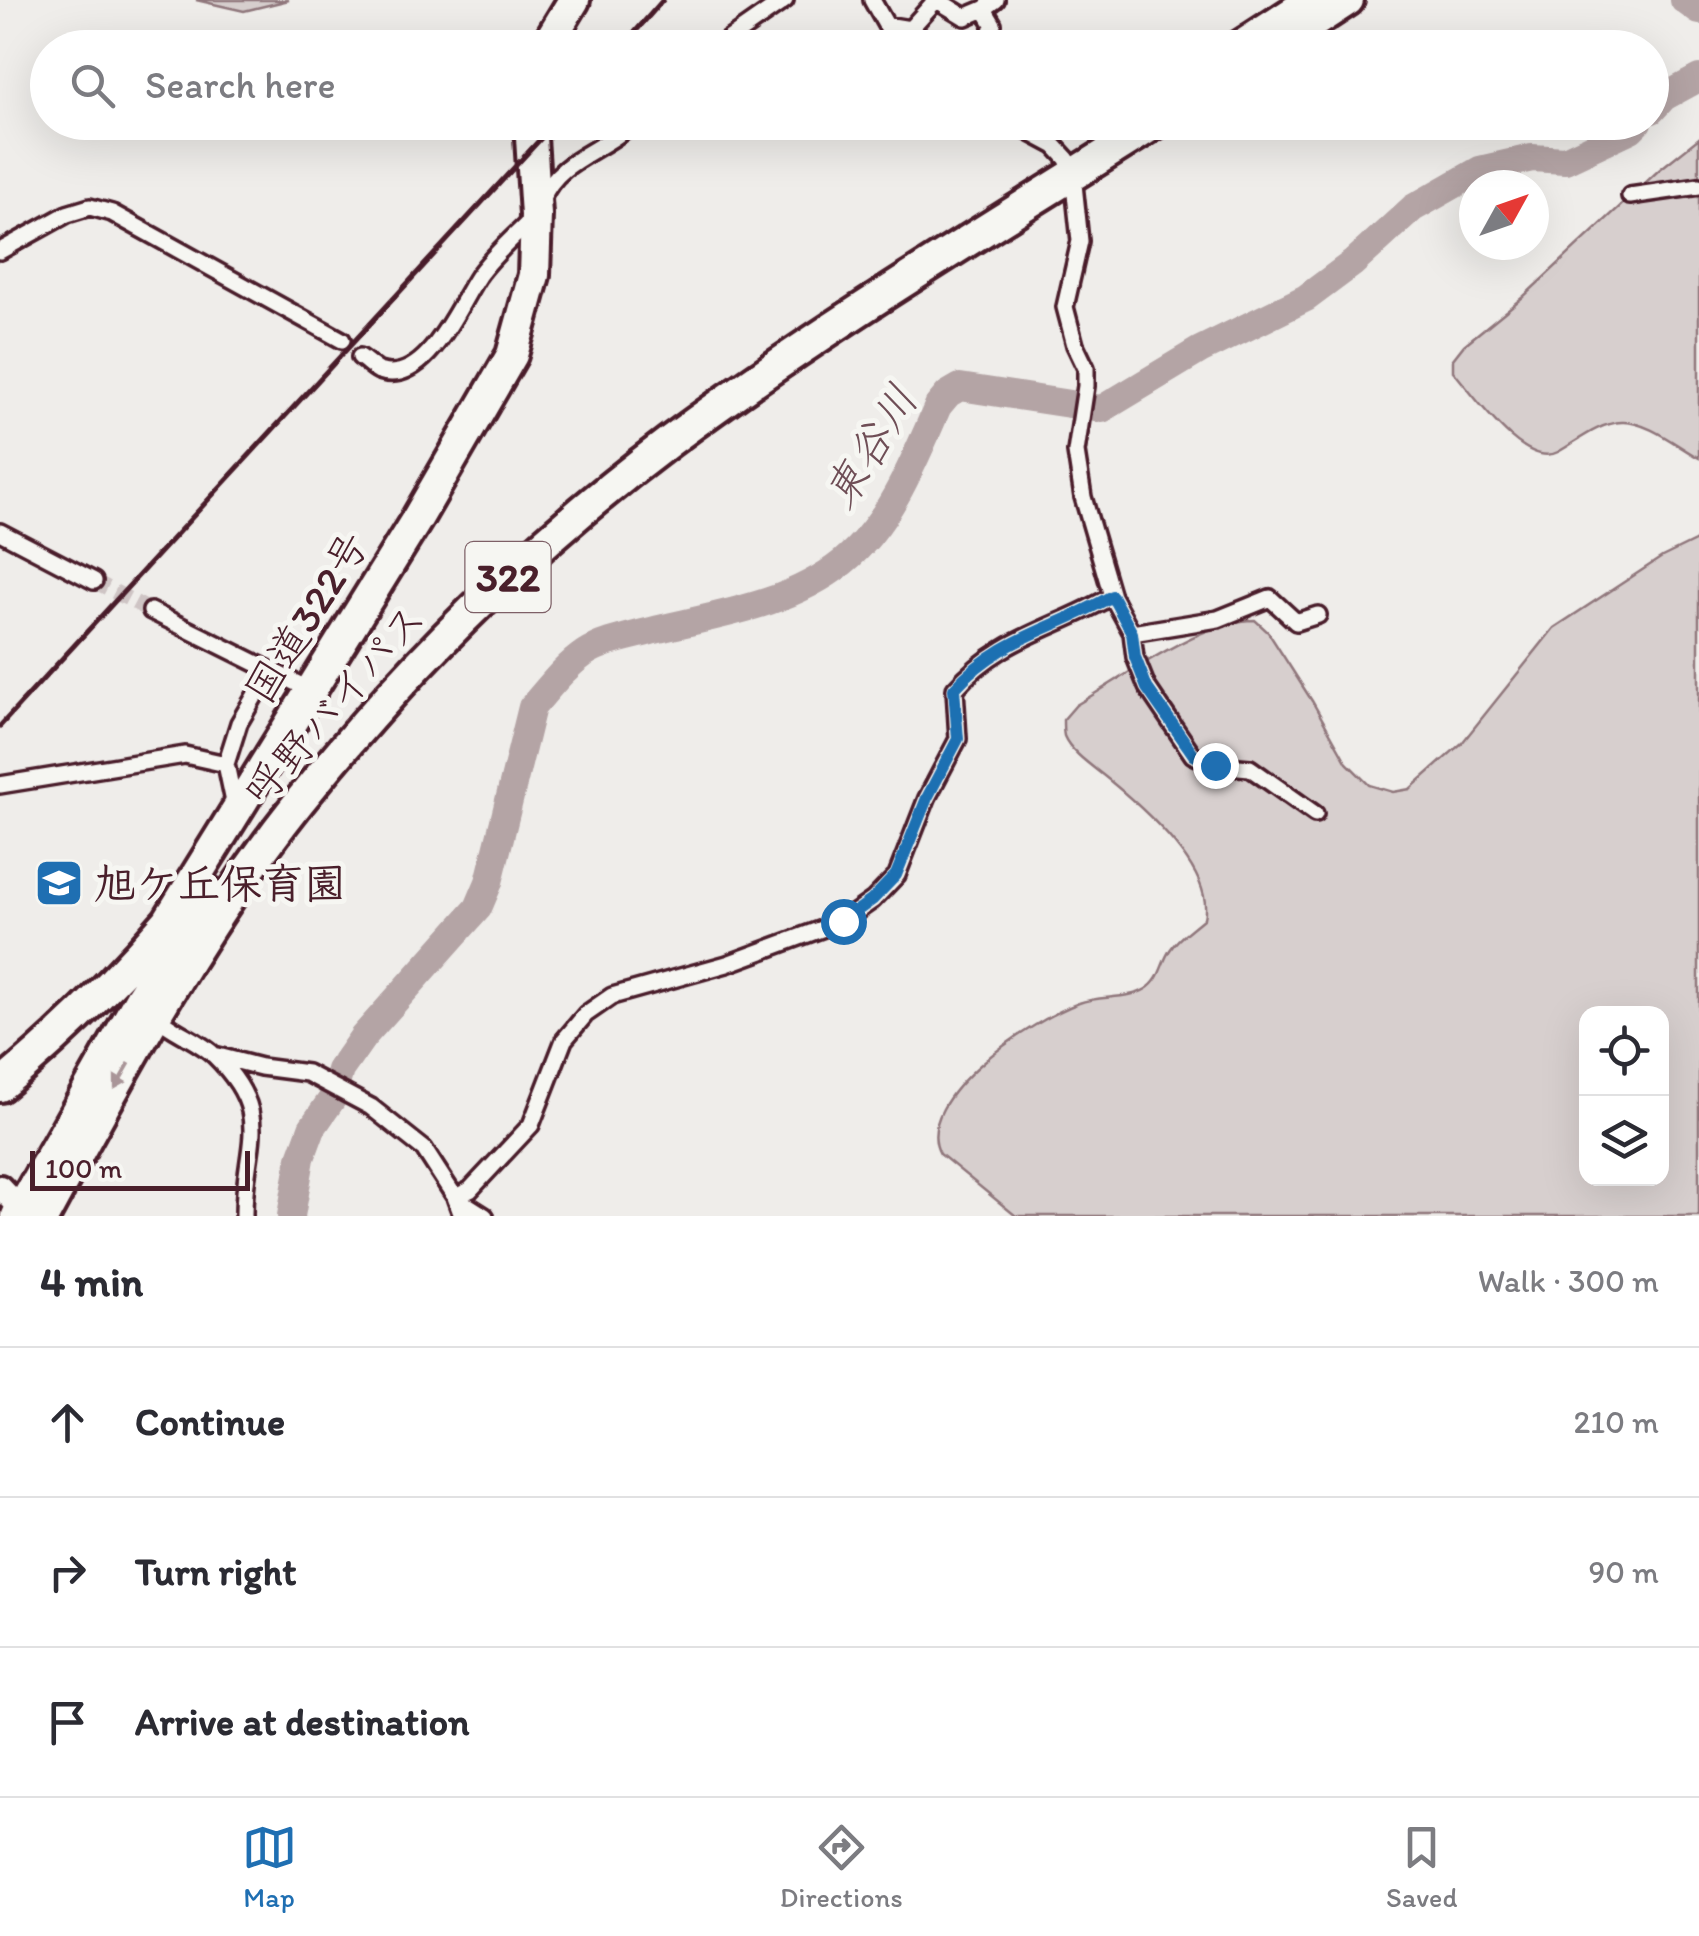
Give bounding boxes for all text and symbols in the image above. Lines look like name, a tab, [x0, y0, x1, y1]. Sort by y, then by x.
search box	[30, 30, 1669, 140]
icon: search	[65, 58, 120, 113]
text: Search here	[145, 62, 336, 108]
north arrow	[1459, 170, 1549, 260]
water label: 東谷川	[811, 374, 929, 518]
street label: 国道322号	[234, 522, 379, 713]
road number: 322	[466, 542, 550, 612]
street label: 呼野バイパス	[233, 593, 436, 816]
route end	[1193, 743, 1239, 789]
school or university icon: 旭ケ丘保育園	[33, 857, 85, 909]
place label: 旭ケ丘保育園	[94, 858, 346, 909]
route start	[821, 899, 867, 945]
map controls	[1579, 1006, 1669, 1186]
button: locate	[1579, 1006, 1669, 1096]
one-way arrow	[114, 1062, 131, 1090]
button: layers	[1579, 1096, 1669, 1186]
scale bar	[30, 1146, 250, 1190]
text: 100 m	[45, 1151, 122, 1185]
text: 4 min	[40, 1256, 143, 1307]
text: Walk · 300 m	[1478, 1262, 1659, 1300]
icon: ahead	[40, 1395, 95, 1450]
text: Continue	[135, 1399, 285, 1445]
text: 210 m	[1573, 1403, 1659, 1441]
icon: right	[40, 1545, 95, 1600]
text: Turn right	[135, 1549, 297, 1595]
text: 90 m	[1588, 1553, 1659, 1591]
icon: arrive	[40, 1695, 95, 1750]
text: Arrive at destination	[135, 1699, 470, 1745]
tab: Map	[242, 1820, 297, 1914]
tab: Directions	[780, 1820, 903, 1914]
tab: Saved	[1386, 1820, 1457, 1914]

